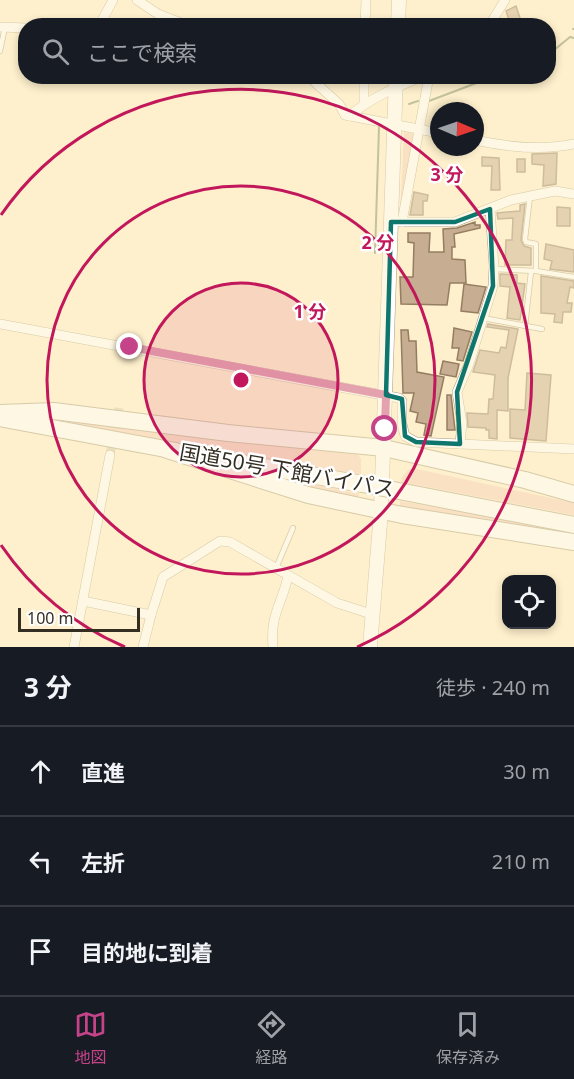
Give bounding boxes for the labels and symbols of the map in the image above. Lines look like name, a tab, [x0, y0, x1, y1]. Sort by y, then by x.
north arrow	[430, 102, 484, 156]
text: 3 分	[431, 162, 463, 186]
text: 2 分	[362, 230, 394, 254]
text: 1 分	[294, 299, 326, 323]
route end	[116, 333, 142, 359]
centre of rings	[231, 370, 251, 390]
route start	[371, 415, 397, 441]
street label: 国道50号 下館バイパス	[177, 437, 397, 503]
scale bar	[18, 605, 140, 632]

